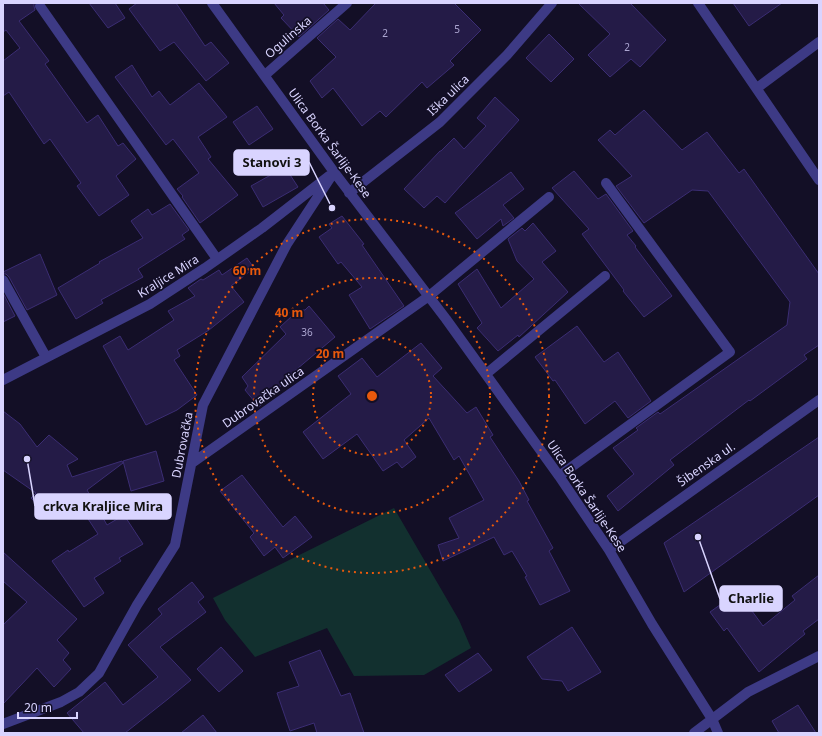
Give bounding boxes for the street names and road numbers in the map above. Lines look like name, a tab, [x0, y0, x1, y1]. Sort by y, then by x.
street label: Ogulinska	[261, 12, 315, 62]
street label: Iška ulica	[423, 71, 473, 119]
street label: Ulica Borka Šarlije-Kese	[284, 85, 376, 201]
street label: Kraljice Mira	[134, 250, 202, 302]
street label: Dubrovačka ulica	[219, 362, 307, 432]
street label: Dubrovačka	[167, 410, 197, 480]
street label: Ulica Borka Šarlije-Kese	[543, 437, 631, 556]
street label: Šibenska ul.	[674, 438, 738, 490]

